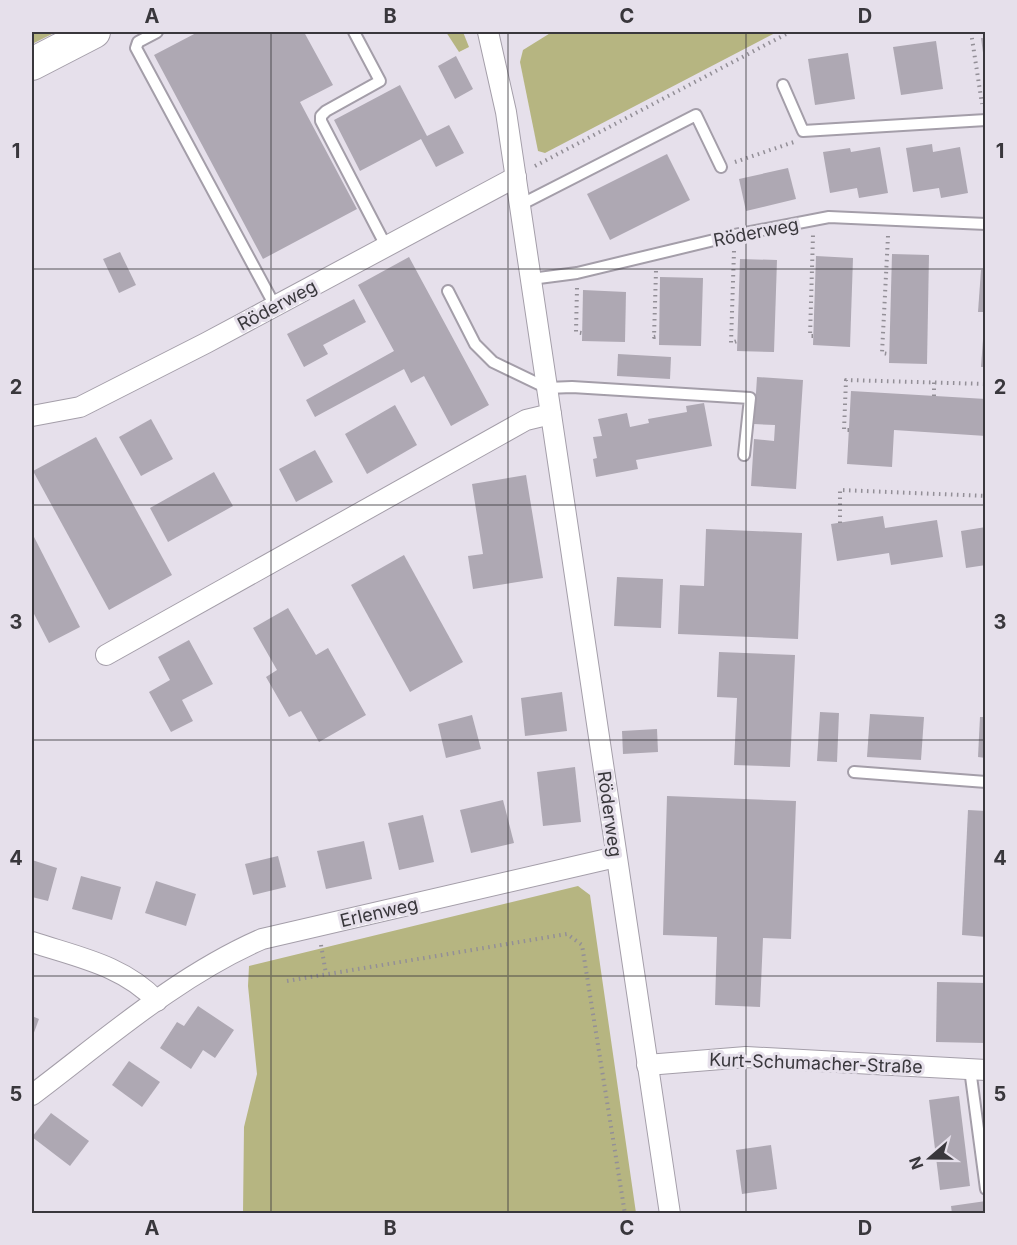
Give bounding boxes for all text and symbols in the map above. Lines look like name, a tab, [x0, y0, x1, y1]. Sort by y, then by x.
text: A	[145, 4, 160, 28]
text: B	[383, 4, 397, 28]
text: C	[620, 4, 634, 28]
text: D	[858, 4, 872, 28]
text: 1	[12, 139, 20, 163]
text: 1	[996, 139, 1004, 163]
street label: Röderweg	[712, 213, 800, 251]
street label: Röderweg	[234, 275, 320, 335]
text: 2	[10, 375, 22, 399]
text: 2	[994, 375, 1006, 399]
text: 3	[10, 610, 22, 634]
text: 3	[994, 610, 1006, 634]
street label: Röderweg	[594, 770, 626, 858]
text: 4	[9, 846, 23, 870]
text: 4	[993, 846, 1007, 870]
street label: Erlenweg	[338, 893, 420, 931]
street label: Kurt-Schumacher-Straße	[709, 1049, 923, 1077]
text: 5	[10, 1082, 22, 1106]
text: 5	[994, 1082, 1006, 1106]
north arrow	[900, 1128, 960, 1188]
text: N	[904, 1154, 927, 1172]
text: A	[145, 1216, 160, 1240]
text: B	[383, 1216, 397, 1240]
text: C	[620, 1216, 634, 1240]
text: D	[858, 1216, 872, 1240]

